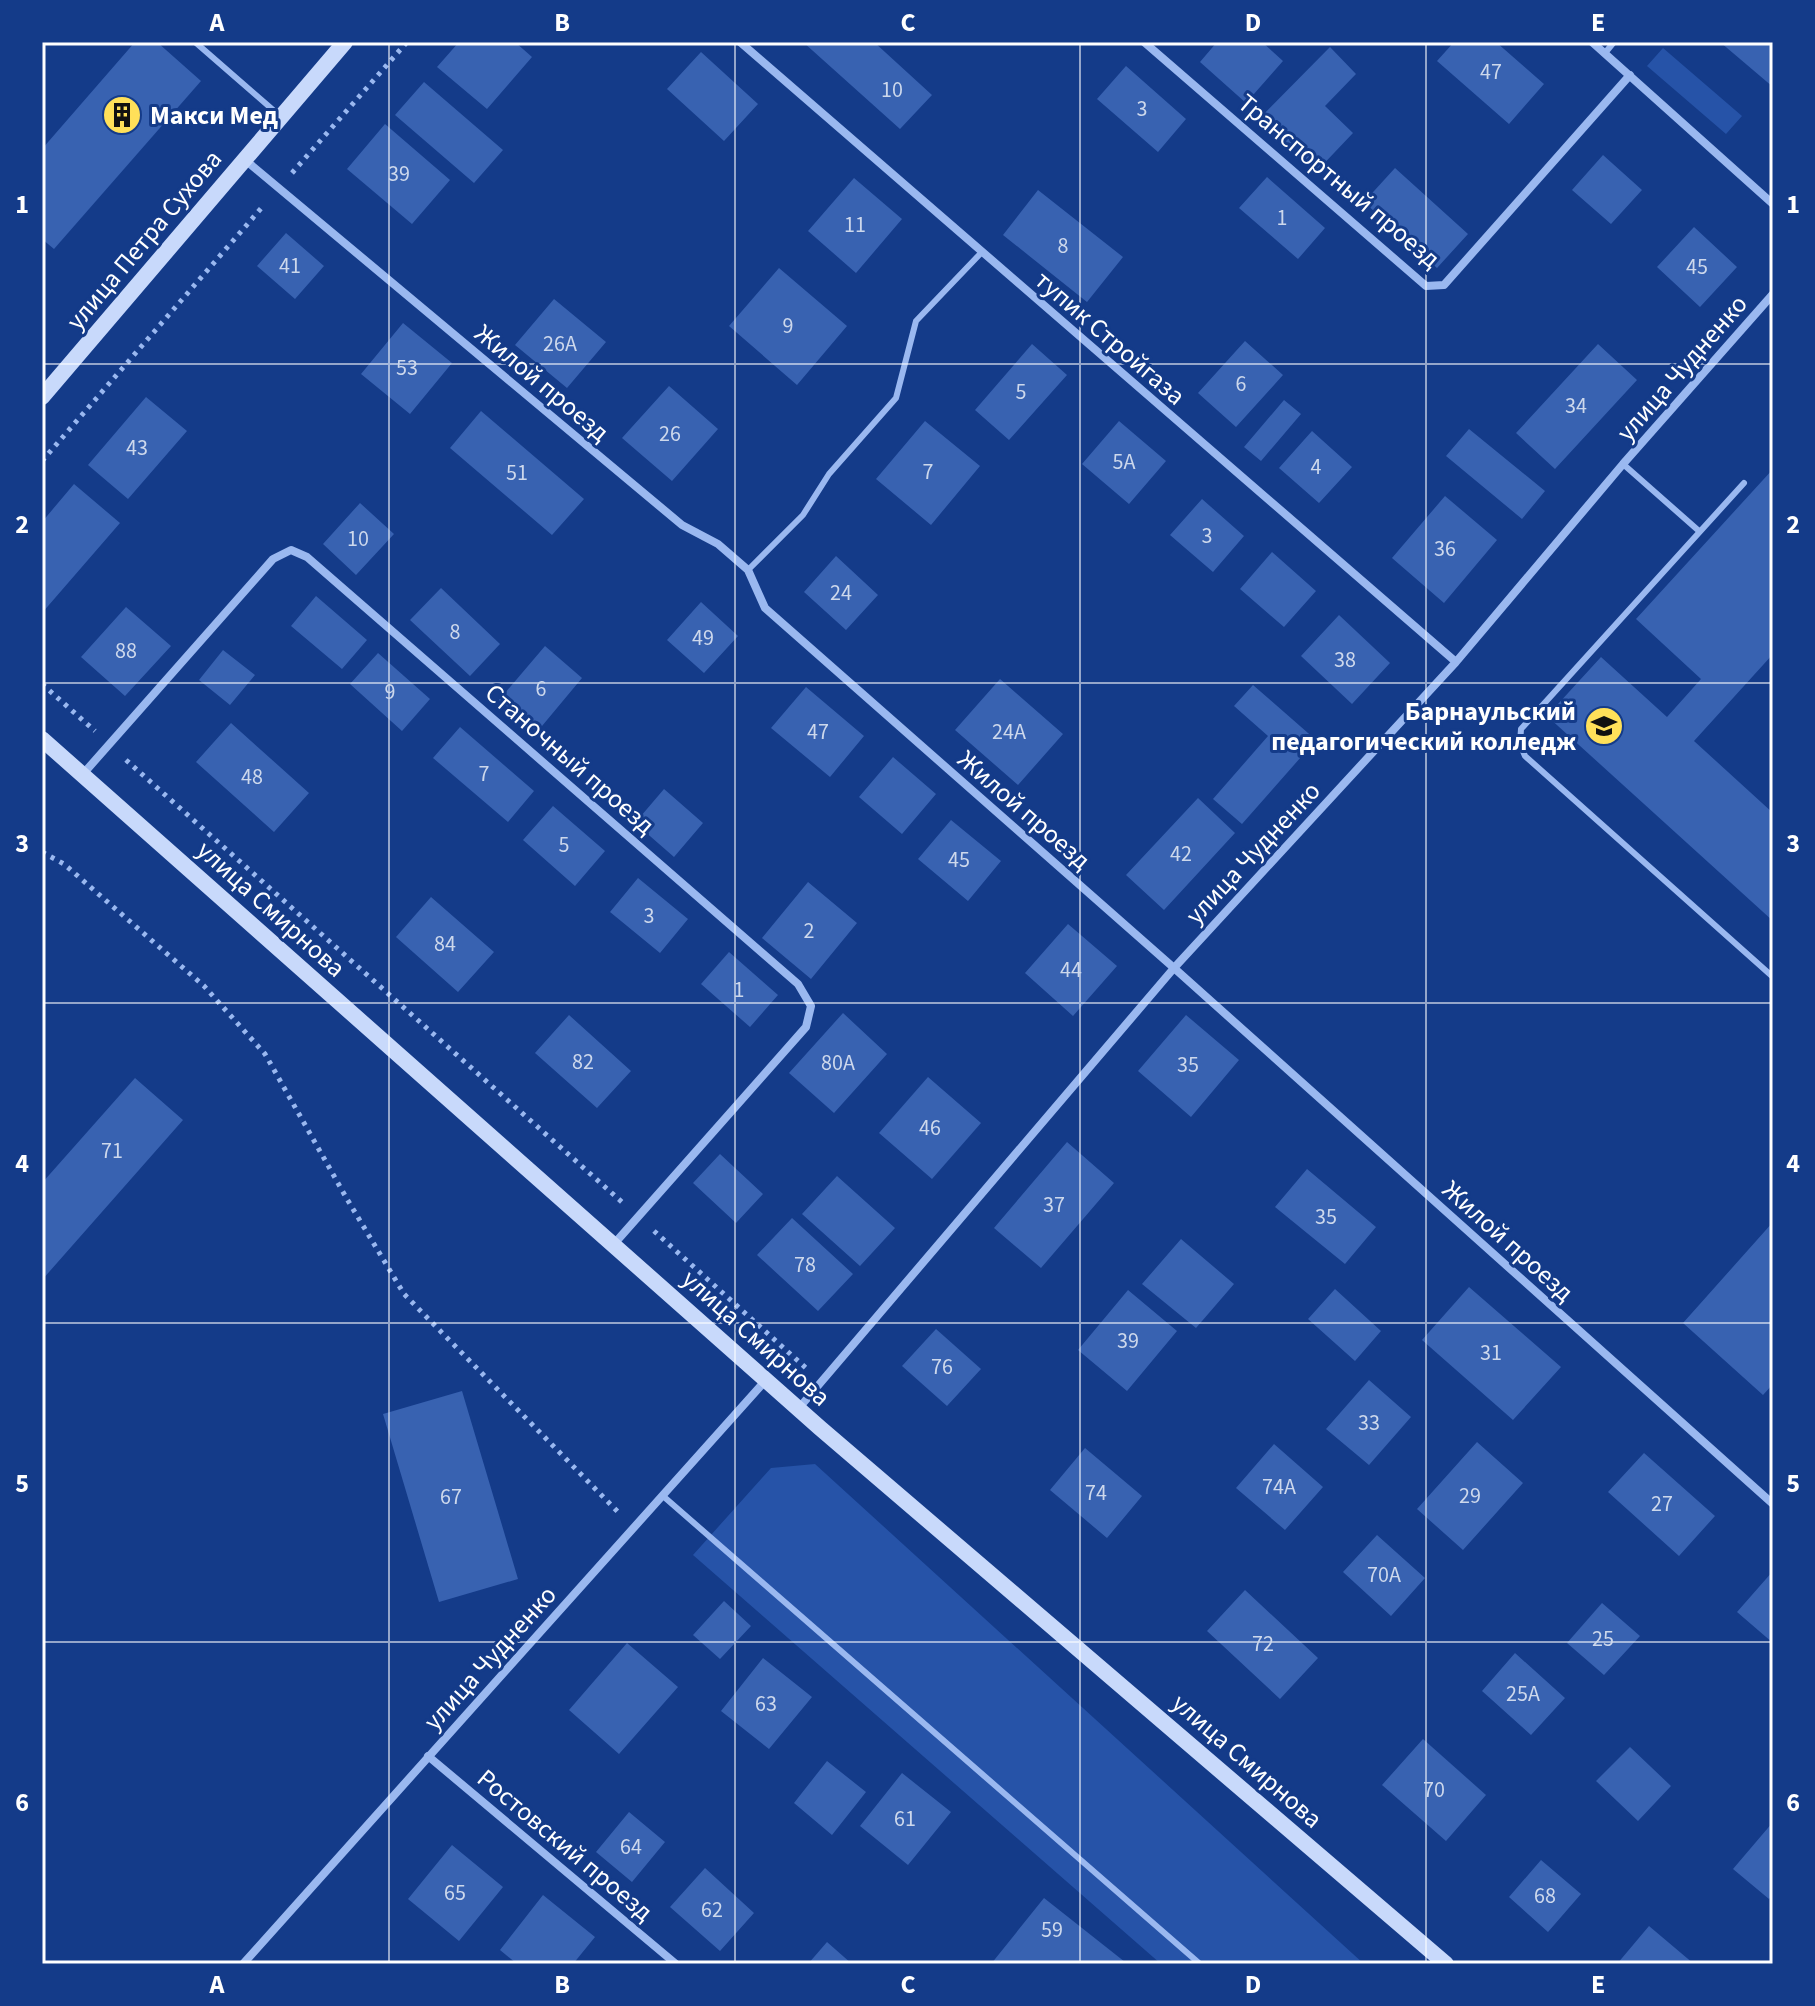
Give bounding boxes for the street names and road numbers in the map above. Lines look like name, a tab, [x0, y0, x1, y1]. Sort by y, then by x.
street label: Транспортный проезд	[1230, 85, 1448, 277]
street label: улица Петра Сухова	[58, 142, 230, 338]
street label: тупик Стройгаза	[1027, 262, 1193, 414]
street label: улица Чудненко	[1608, 287, 1756, 449]
street label: Жилой проезд	[467, 316, 617, 450]
street label: Станочный проезд	[477, 675, 663, 843]
street label: Жилой проезд	[949, 742, 1099, 878]
street label: улица Чудненко	[1177, 773, 1329, 933]
street label: улица Смирнова	[188, 832, 354, 986]
street label: Жилой проезд	[1434, 1172, 1582, 1310]
street label: улица Смирнова	[673, 1261, 839, 1415]
street label: улица Чудненко	[415, 1577, 565, 1739]
street label: улица Смирнова	[1164, 1685, 1330, 1837]
street label: Ростовский проезд	[469, 1760, 661, 1930]

